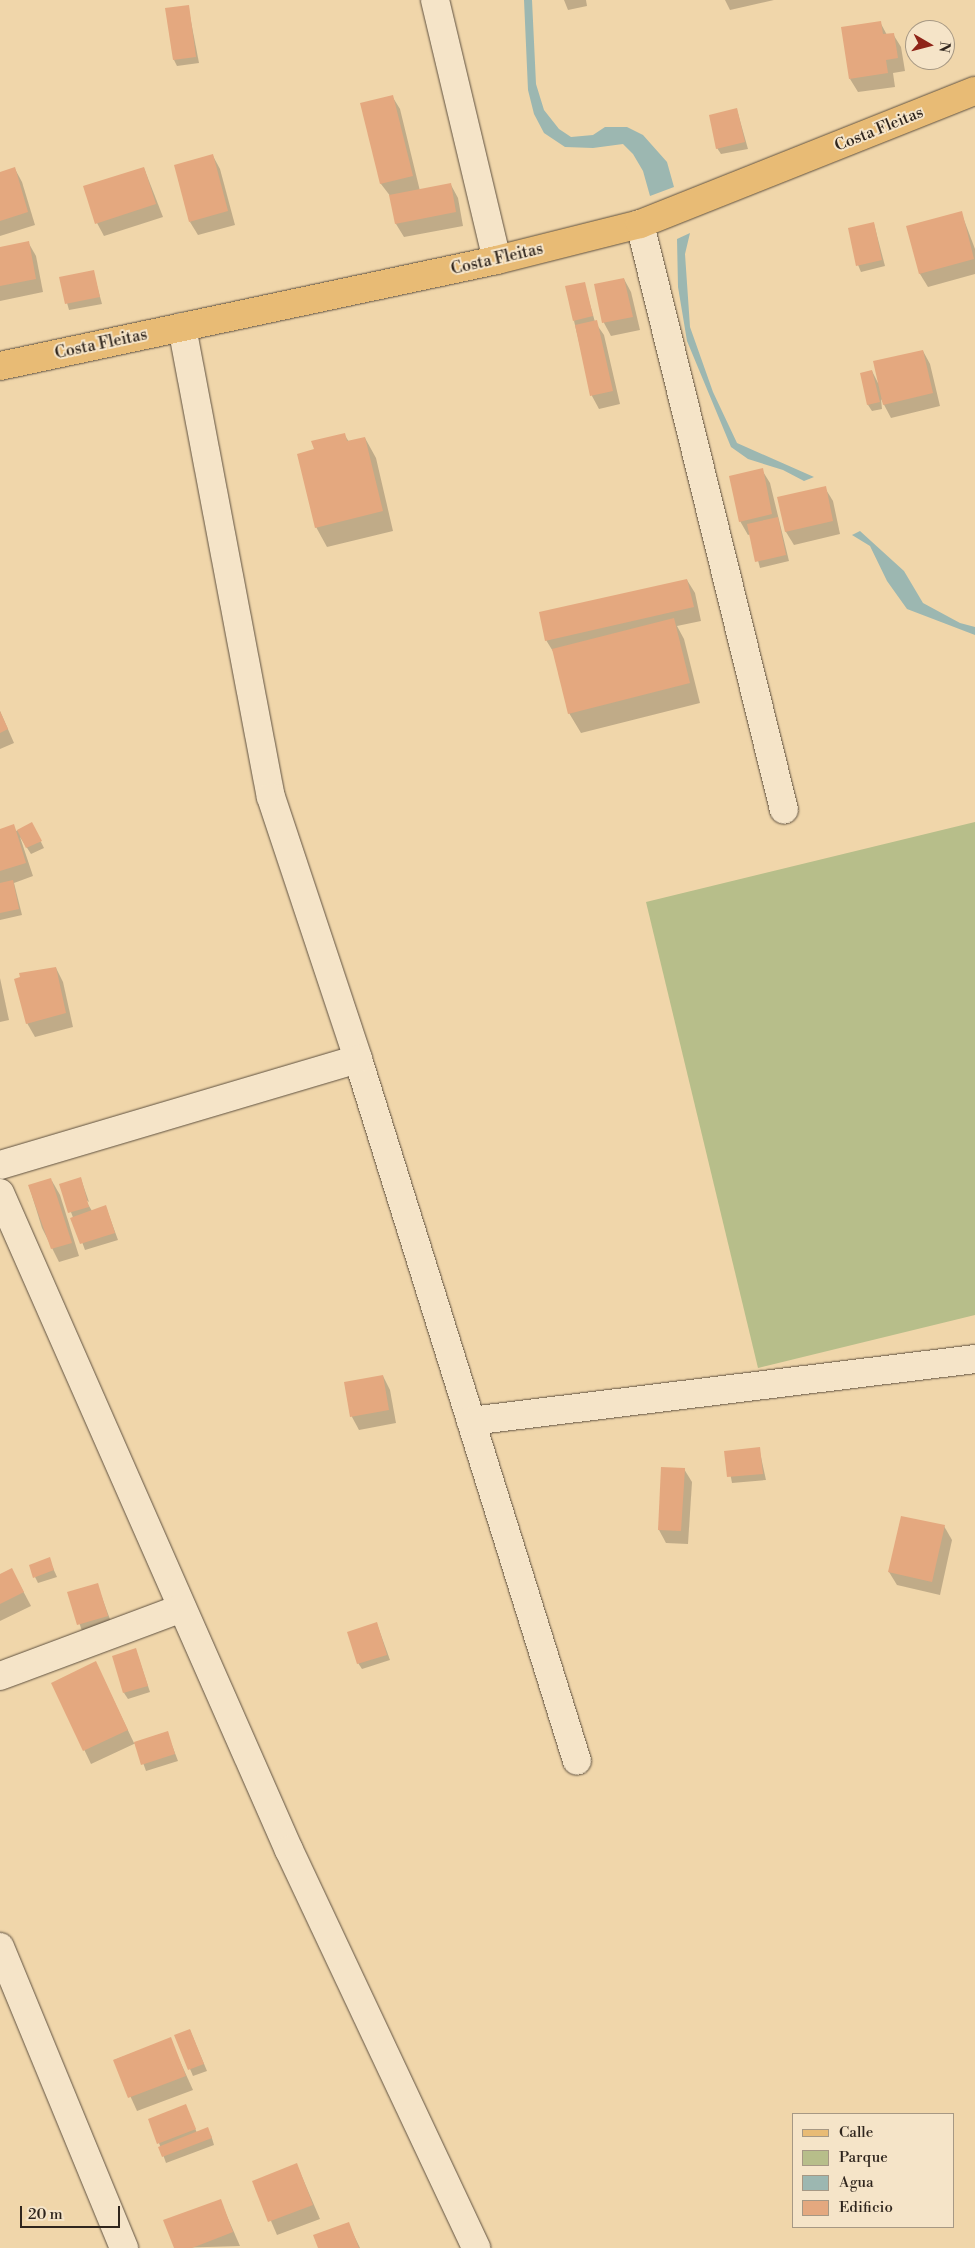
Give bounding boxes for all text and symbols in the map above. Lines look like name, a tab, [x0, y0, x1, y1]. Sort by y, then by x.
north arrow	[905, 20, 955, 70]
text: N	[934, 40, 954, 54]
street label: Costa Fleitas	[832, 103, 926, 155]
street label: Costa Fleitas	[449, 239, 545, 279]
street label: Costa Fleitas	[53, 325, 149, 363]
legend	[792, 2113, 955, 2228]
text: Calle	[839, 2123, 873, 2142]
text: Parque	[839, 2148, 888, 2167]
text: Agua	[839, 2173, 874, 2192]
scale bar	[22, 2196, 122, 2228]
text: Edificio	[839, 2198, 893, 2217]
text: 20 m	[28, 2205, 63, 2224]

